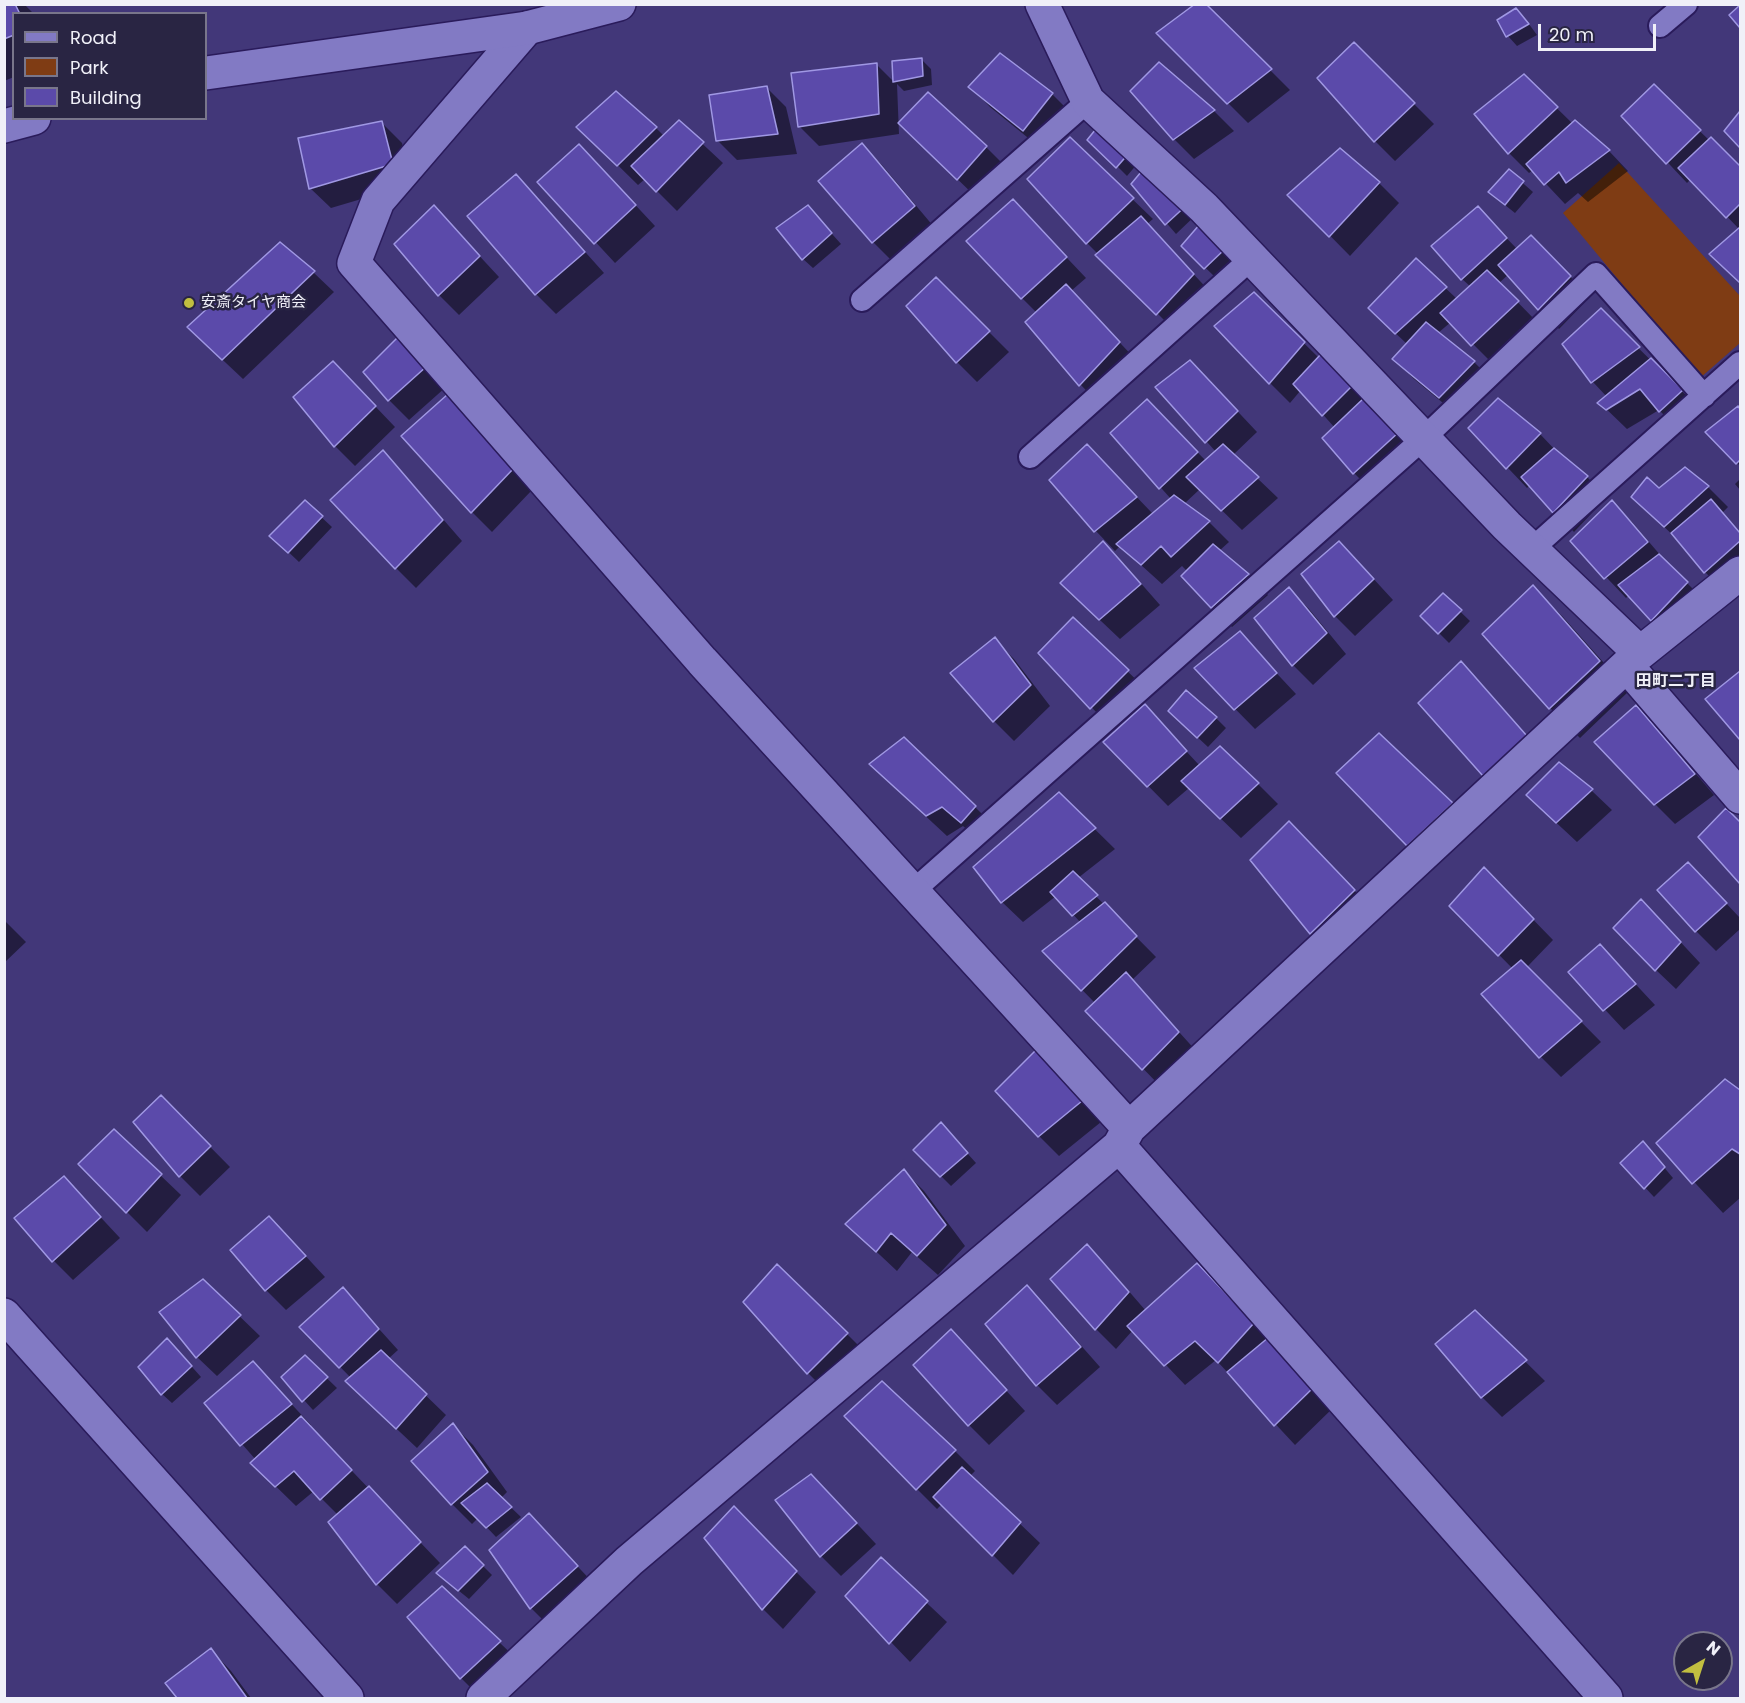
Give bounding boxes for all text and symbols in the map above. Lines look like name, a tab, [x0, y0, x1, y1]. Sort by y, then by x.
legend	[12, 12, 207, 120]
scale bar	[1541, 12, 1660, 50]
text: 20 m	[1549, 22, 1594, 47]
text: Road	[70, 25, 117, 50]
text: Park	[70, 55, 109, 80]
text: Building	[70, 85, 142, 110]
place label: 安斎タイヤ商会	[201, 294, 306, 312]
marker: 安斎タイヤ商会	[182, 296, 196, 310]
district label: 田町二丁目	[1636, 672, 1716, 692]
north arrow	[1673, 1631, 1733, 1691]
text: N	[1701, 1635, 1725, 1661]

